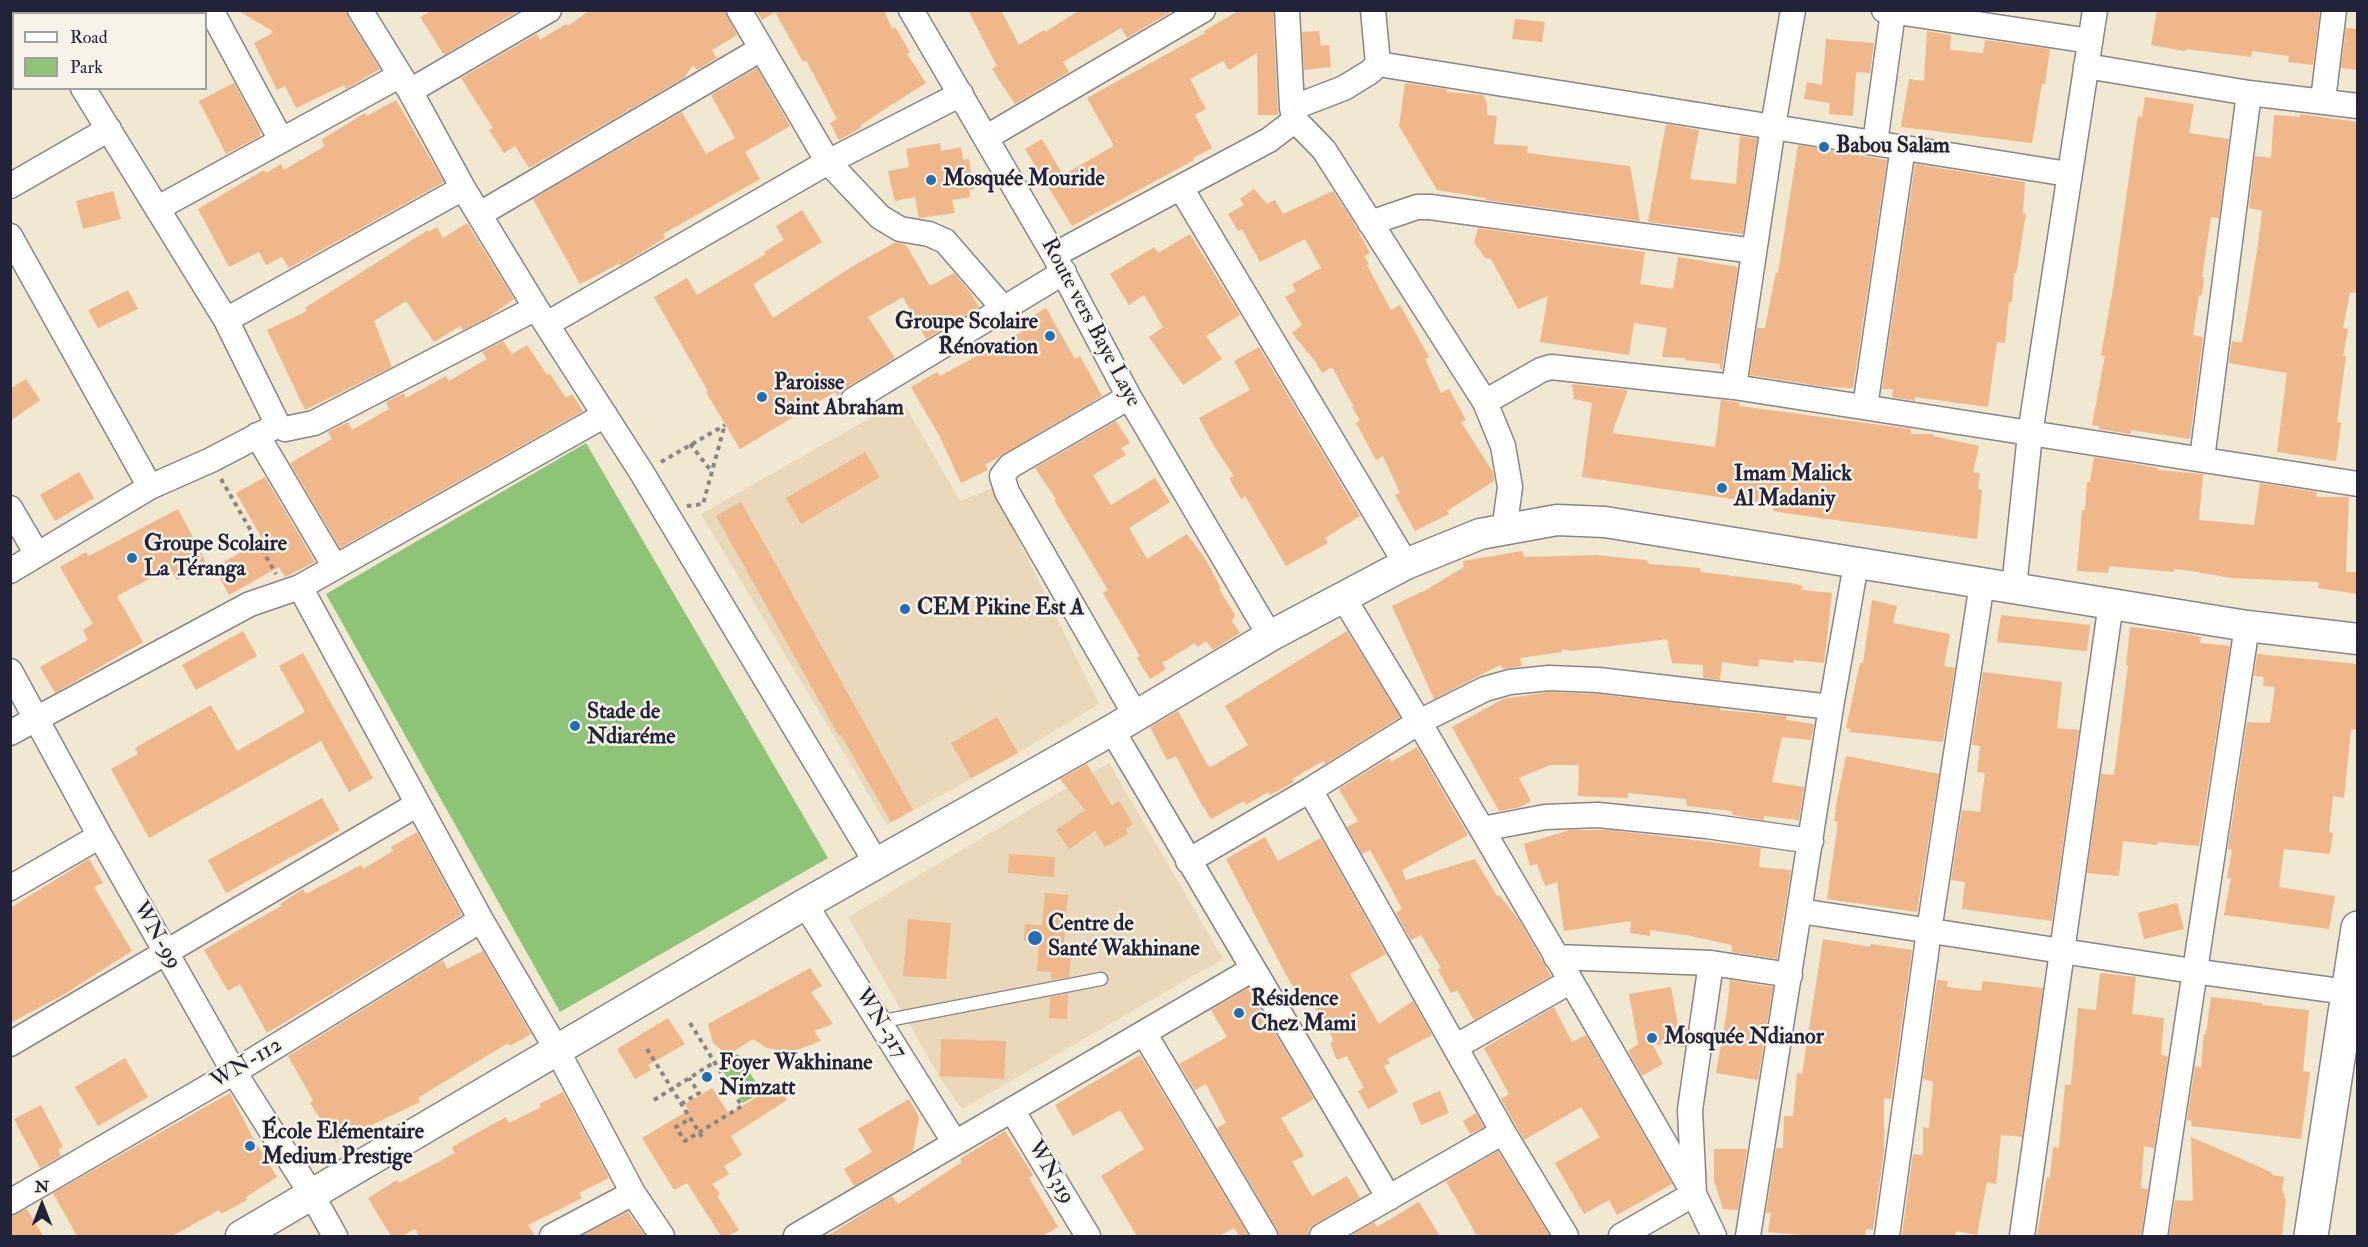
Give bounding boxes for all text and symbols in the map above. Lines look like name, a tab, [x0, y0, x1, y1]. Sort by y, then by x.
legend	[12, 12, 207, 90]
text: Road	[70, 26, 108, 49]
text: Park	[70, 56, 103, 79]
place label: Babou Salam	[1836, 134, 1950, 160]
marker: Babou Salam	[1817, 140, 1831, 154]
place label: Mosquée Mouride	[943, 167, 1105, 193]
marker: Mosquée Mouride	[924, 173, 938, 187]
street label: Route vers Baye Laye	[1034, 234, 1146, 412]
place label: Groupe Scolaire Rénovation	[895, 310, 1038, 362]
marker: Groupe Scolaire Rénovation	[1043, 329, 1057, 343]
place label: Paroisse Saint Abraham	[774, 371, 904, 422]
marker: Paroisse Saint Abraham	[755, 390, 769, 404]
place label: Imam Malick Al Madaniy	[1734, 462, 1852, 514]
marker: Imam Malick Al Madaniy	[1715, 481, 1729, 495]
place label: Groupe Scolaire La Téranga	[144, 532, 287, 584]
marker: Groupe Scolaire La Téranga	[125, 551, 139, 565]
place label: CEM Pikine Est A	[917, 596, 1084, 622]
marker: CEM Pikine Est A	[898, 602, 912, 616]
place label: Stade de Ndiaréme	[587, 700, 675, 752]
marker: Stade de Ndiaréme	[568, 719, 582, 733]
street label: WN-99	[126, 897, 186, 975]
place label: Centre de Santé Wakhinane	[1048, 912, 1200, 963]
marker: Centre de Santé Wakhinane	[1026, 929, 1044, 947]
street label: WN-317	[848, 984, 912, 1064]
place label: Résidence Chez Mami	[1251, 987, 1356, 1038]
marker: Résidence Chez Mami	[1232, 1006, 1246, 1020]
place label: Mosquée Ndianor	[1664, 1025, 1824, 1051]
marker: Mosquée Ndianor	[1645, 1031, 1659, 1045]
street label: WN-112	[207, 1033, 287, 1095]
place label: Foyer Wakhinane Nimzatt	[719, 1051, 873, 1102]
marker: Foyer Wakhinane Nimzatt	[700, 1070, 714, 1084]
place label: École Elémentaire Medium Prestige	[262, 1120, 424, 1172]
street label: WN319	[1021, 1136, 1079, 1210]
marker: École Elémentaire Medium Prestige	[243, 1139, 257, 1153]
north arrow	[12, 1175, 72, 1235]
text: N	[35, 1177, 49, 1197]

